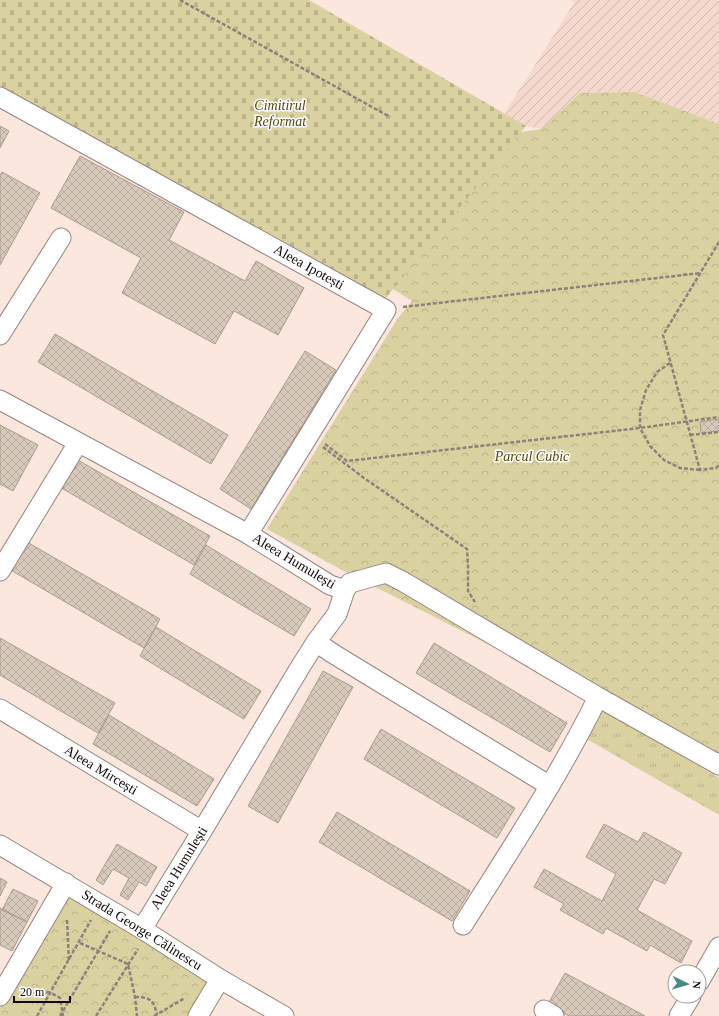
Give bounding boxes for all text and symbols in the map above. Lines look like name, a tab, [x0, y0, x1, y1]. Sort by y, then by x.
park label: Cimitirul Reformat	[253, 98, 307, 129]
street label: Aleea Ipotești	[271, 241, 347, 293]
park label: Parcul Cubic	[494, 449, 570, 464]
street label: Aleea Humulești	[249, 530, 338, 593]
street label: Aleea Mircești	[61, 742, 140, 799]
street label: Aleea Humulești	[148, 824, 211, 913]
street label: Strada George Călinescu	[79, 887, 205, 973]
north arrow	[667, 964, 707, 1004]
scale bar	[14, 978, 70, 1004]
text: N	[691, 980, 703, 989]
text: 20 m	[20, 985, 45, 999]

